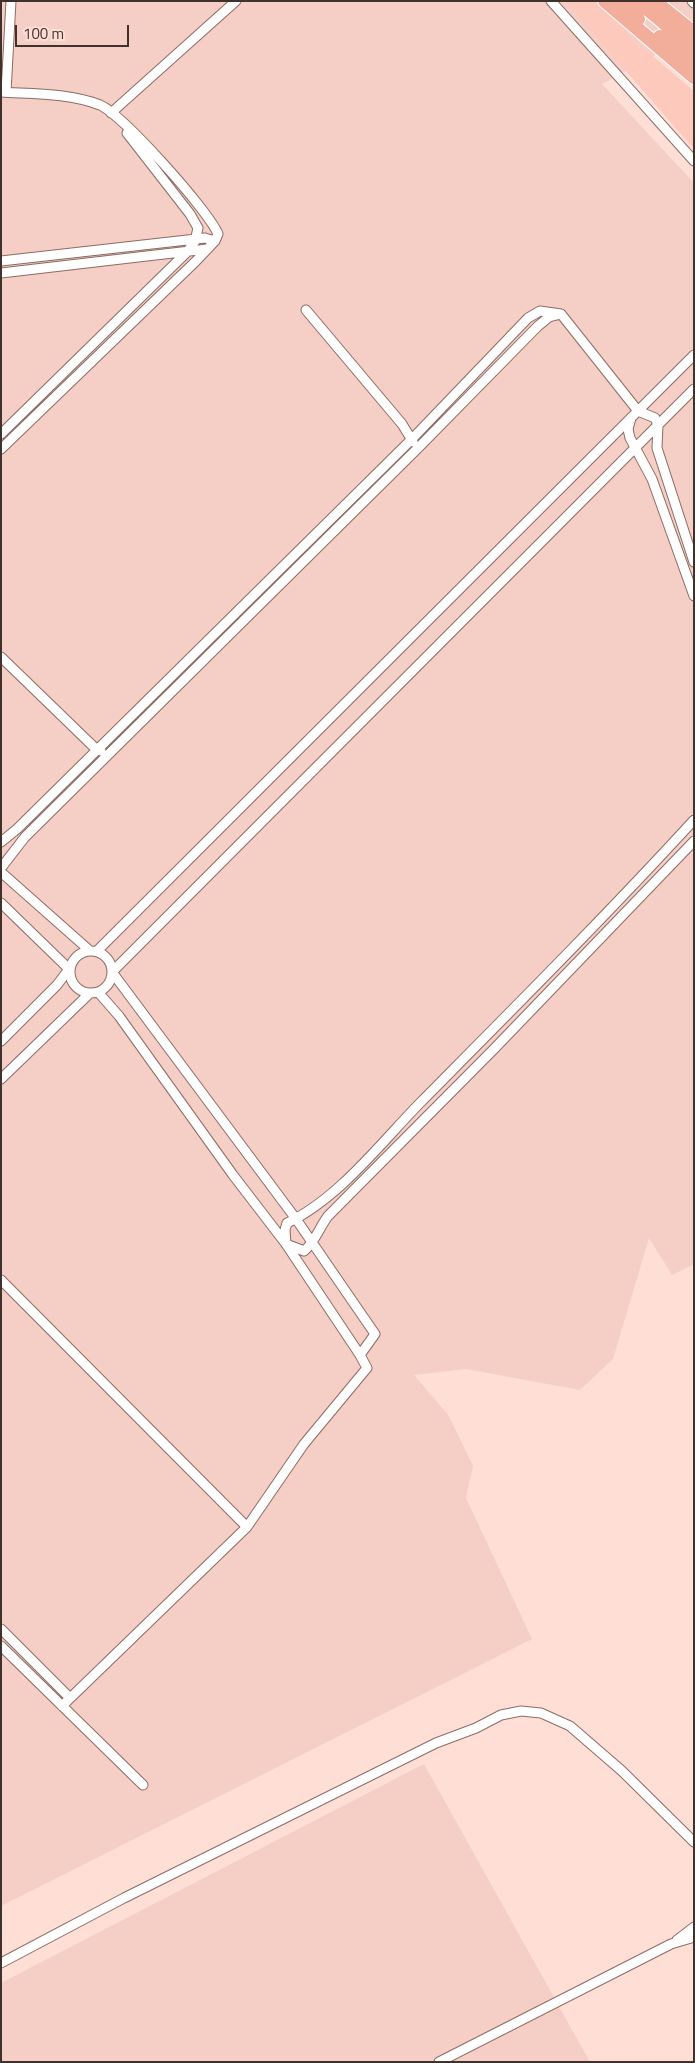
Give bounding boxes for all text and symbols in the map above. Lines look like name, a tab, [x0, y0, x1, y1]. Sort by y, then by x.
scale bar	[18, 15, 131, 47]
text: 100 m	[23, 22, 64, 45]

